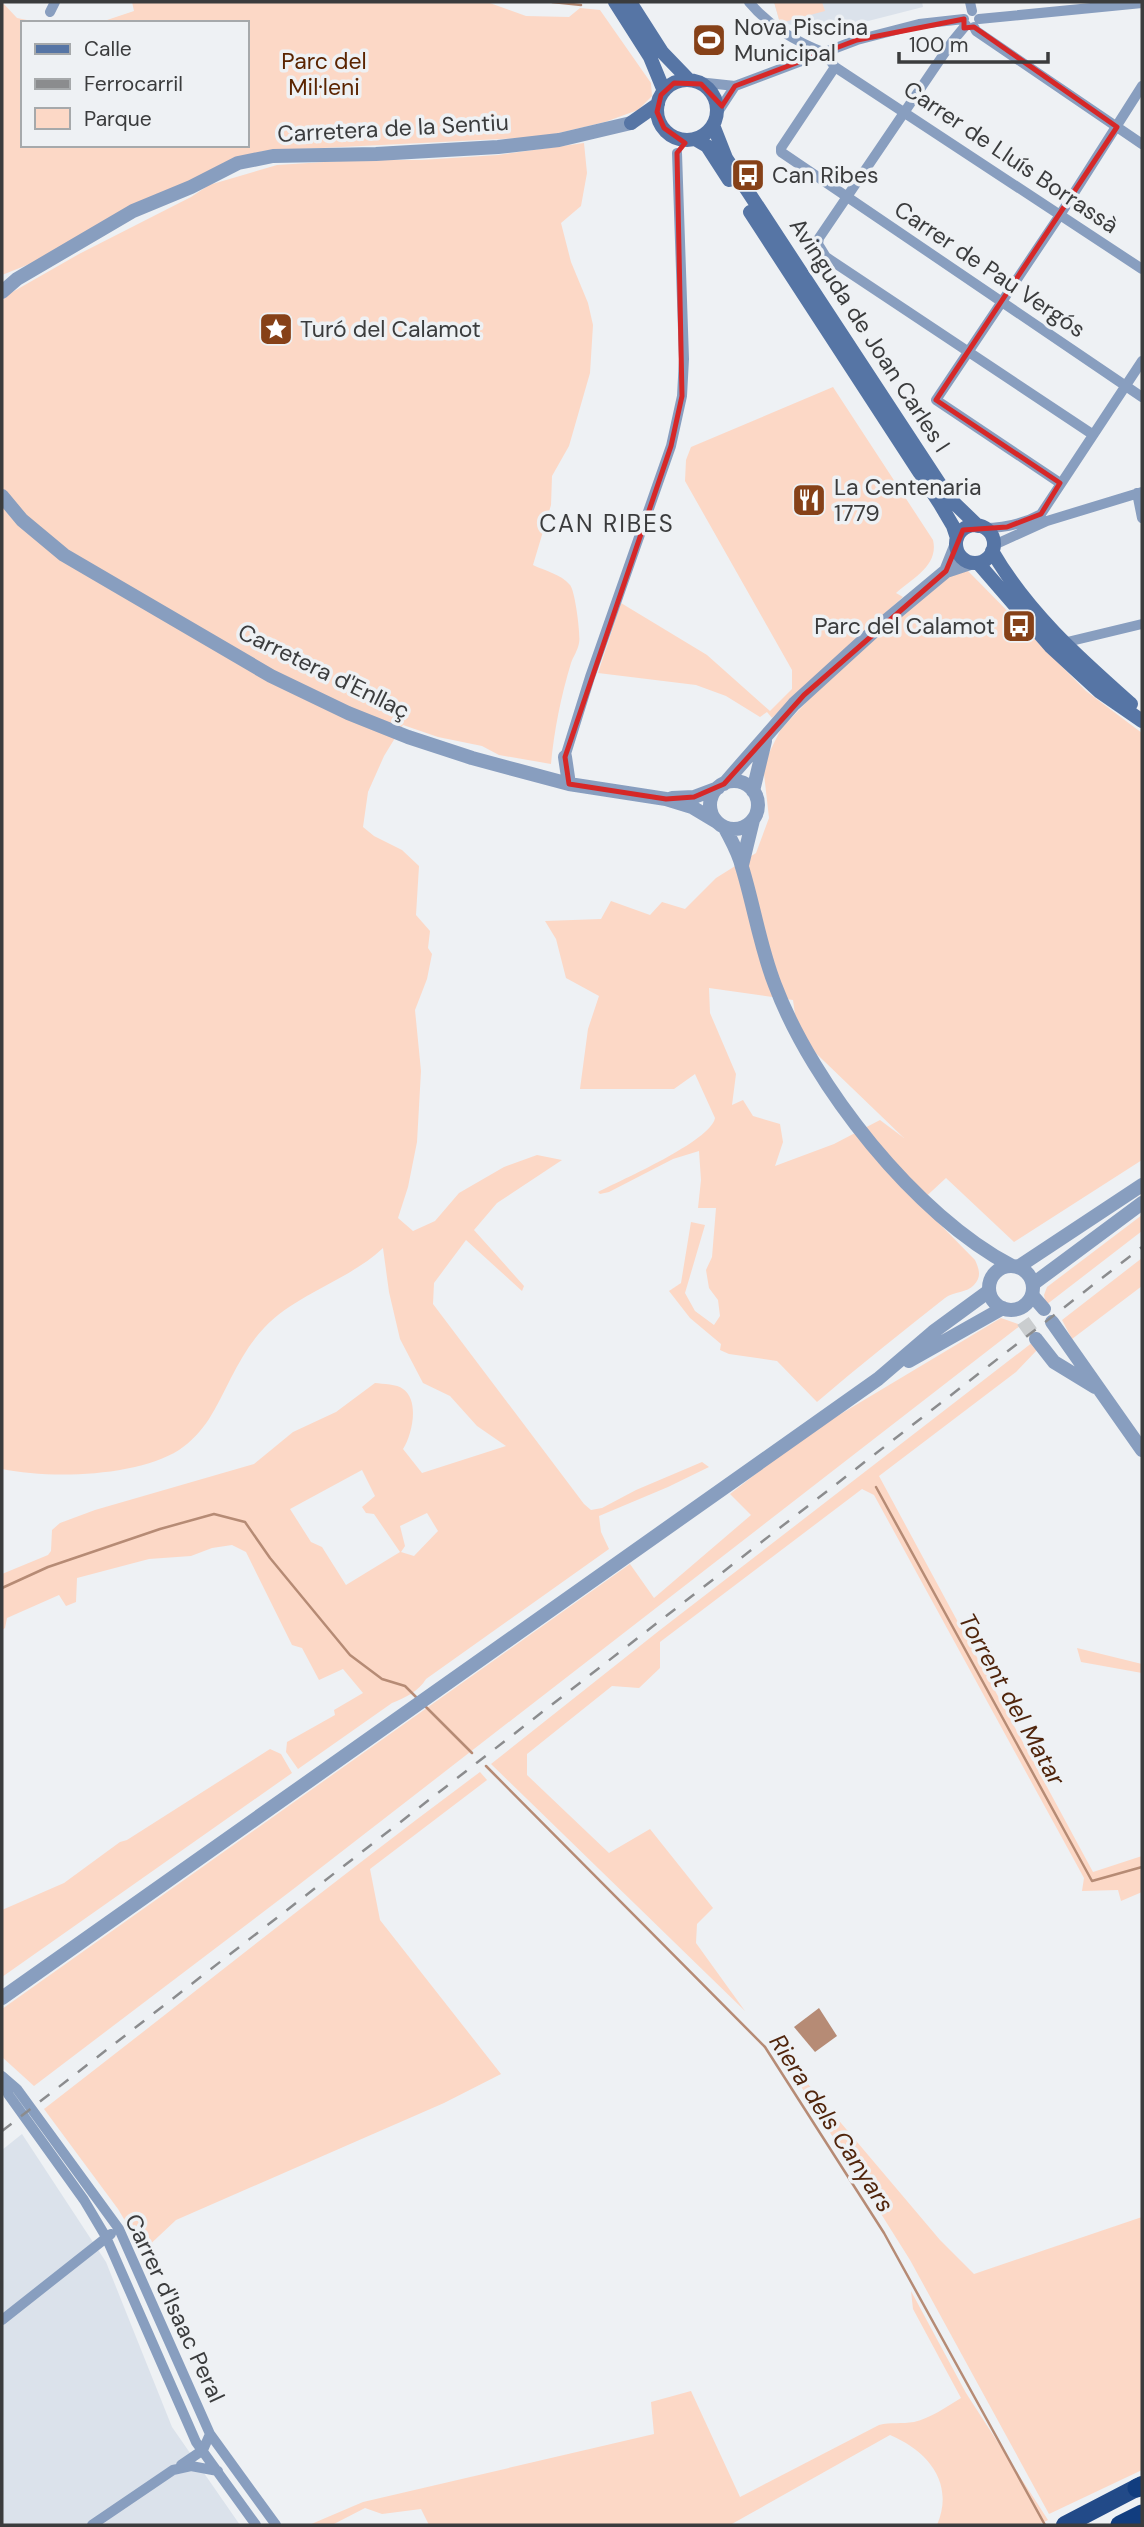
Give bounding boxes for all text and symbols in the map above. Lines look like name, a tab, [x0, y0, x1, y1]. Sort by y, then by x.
place label: Nova Piscina Municipal	[734, 12, 868, 68]
legend	[21, 21, 248, 147]
sports icon: Nova Piscina Municipal	[690, 21, 728, 59]
scale bar	[899, 21, 1048, 65]
text: 100 m	[909, 31, 969, 59]
text: Calle	[84, 35, 132, 63]
park label: Parc del Mil·leni	[281, 46, 367, 102]
text: Ferrocarril	[84, 70, 183, 98]
street label: Carrer de Lluís Borrassà	[898, 74, 1124, 240]
text: Parque	[84, 105, 152, 133]
street label: Carretera de la Sentiu	[276, 107, 510, 149]
bus stop icon: Can Ribes	[729, 156, 767, 194]
place label: Can Ribes	[772, 160, 879, 190]
street label: Carrer de Pau Vergós	[889, 194, 1091, 344]
street label: Avinguda de Joan Carles I	[783, 212, 957, 458]
place icon: Turó del Calamot	[257, 310, 295, 348]
place label: Turó del Calamot	[300, 314, 481, 344]
place label: La Centenaria 1779	[834, 472, 982, 528]
restaurant icon: La Centenaria 1779	[790, 481, 828, 519]
district label: CAN RIBES	[539, 508, 675, 539]
bus stop icon: Parc del Calamot	[1000, 607, 1038, 645]
place label: Parc del Calamot	[814, 611, 995, 641]
street label: Carretera d'Enllaç	[233, 616, 415, 726]
water label: Torrent del Matar	[952, 1607, 1073, 1792]
water label: Riera dels Canyars	[763, 2028, 901, 2218]
street label: Carrer d'Isaac Peral	[118, 2209, 232, 2407]

